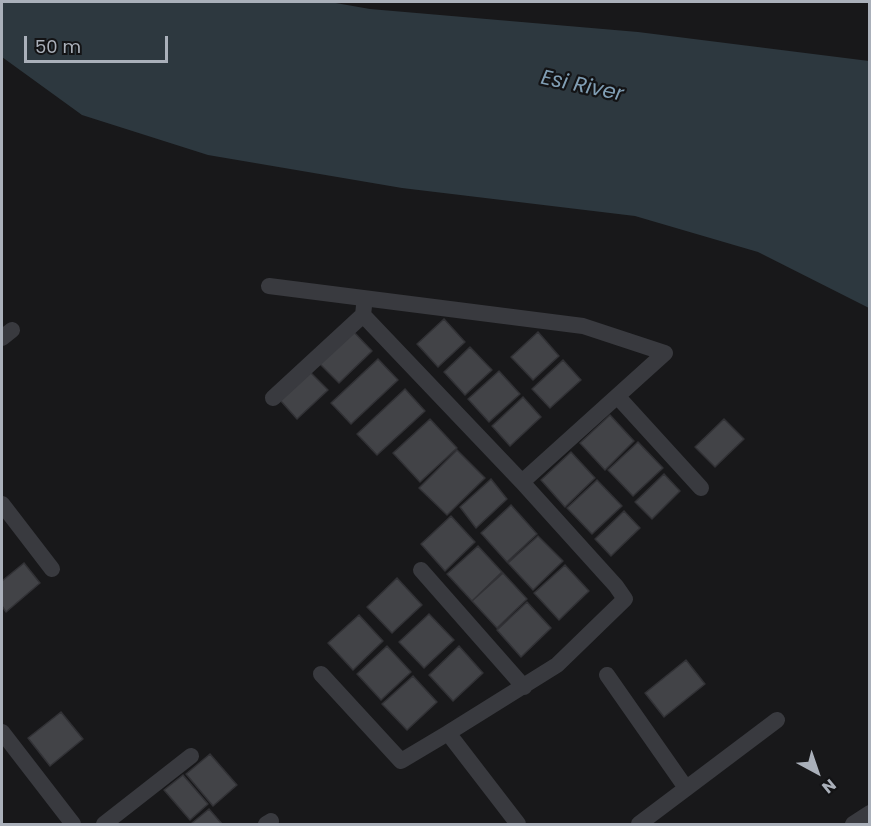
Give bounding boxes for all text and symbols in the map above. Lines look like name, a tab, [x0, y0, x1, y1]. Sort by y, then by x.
scale bar	[27, 24, 171, 62]
text: 50 m	[35, 34, 81, 59]
water label: Esi River	[538, 66, 626, 108]
north arrow	[787, 742, 847, 802]
text: N	[817, 773, 841, 799]

